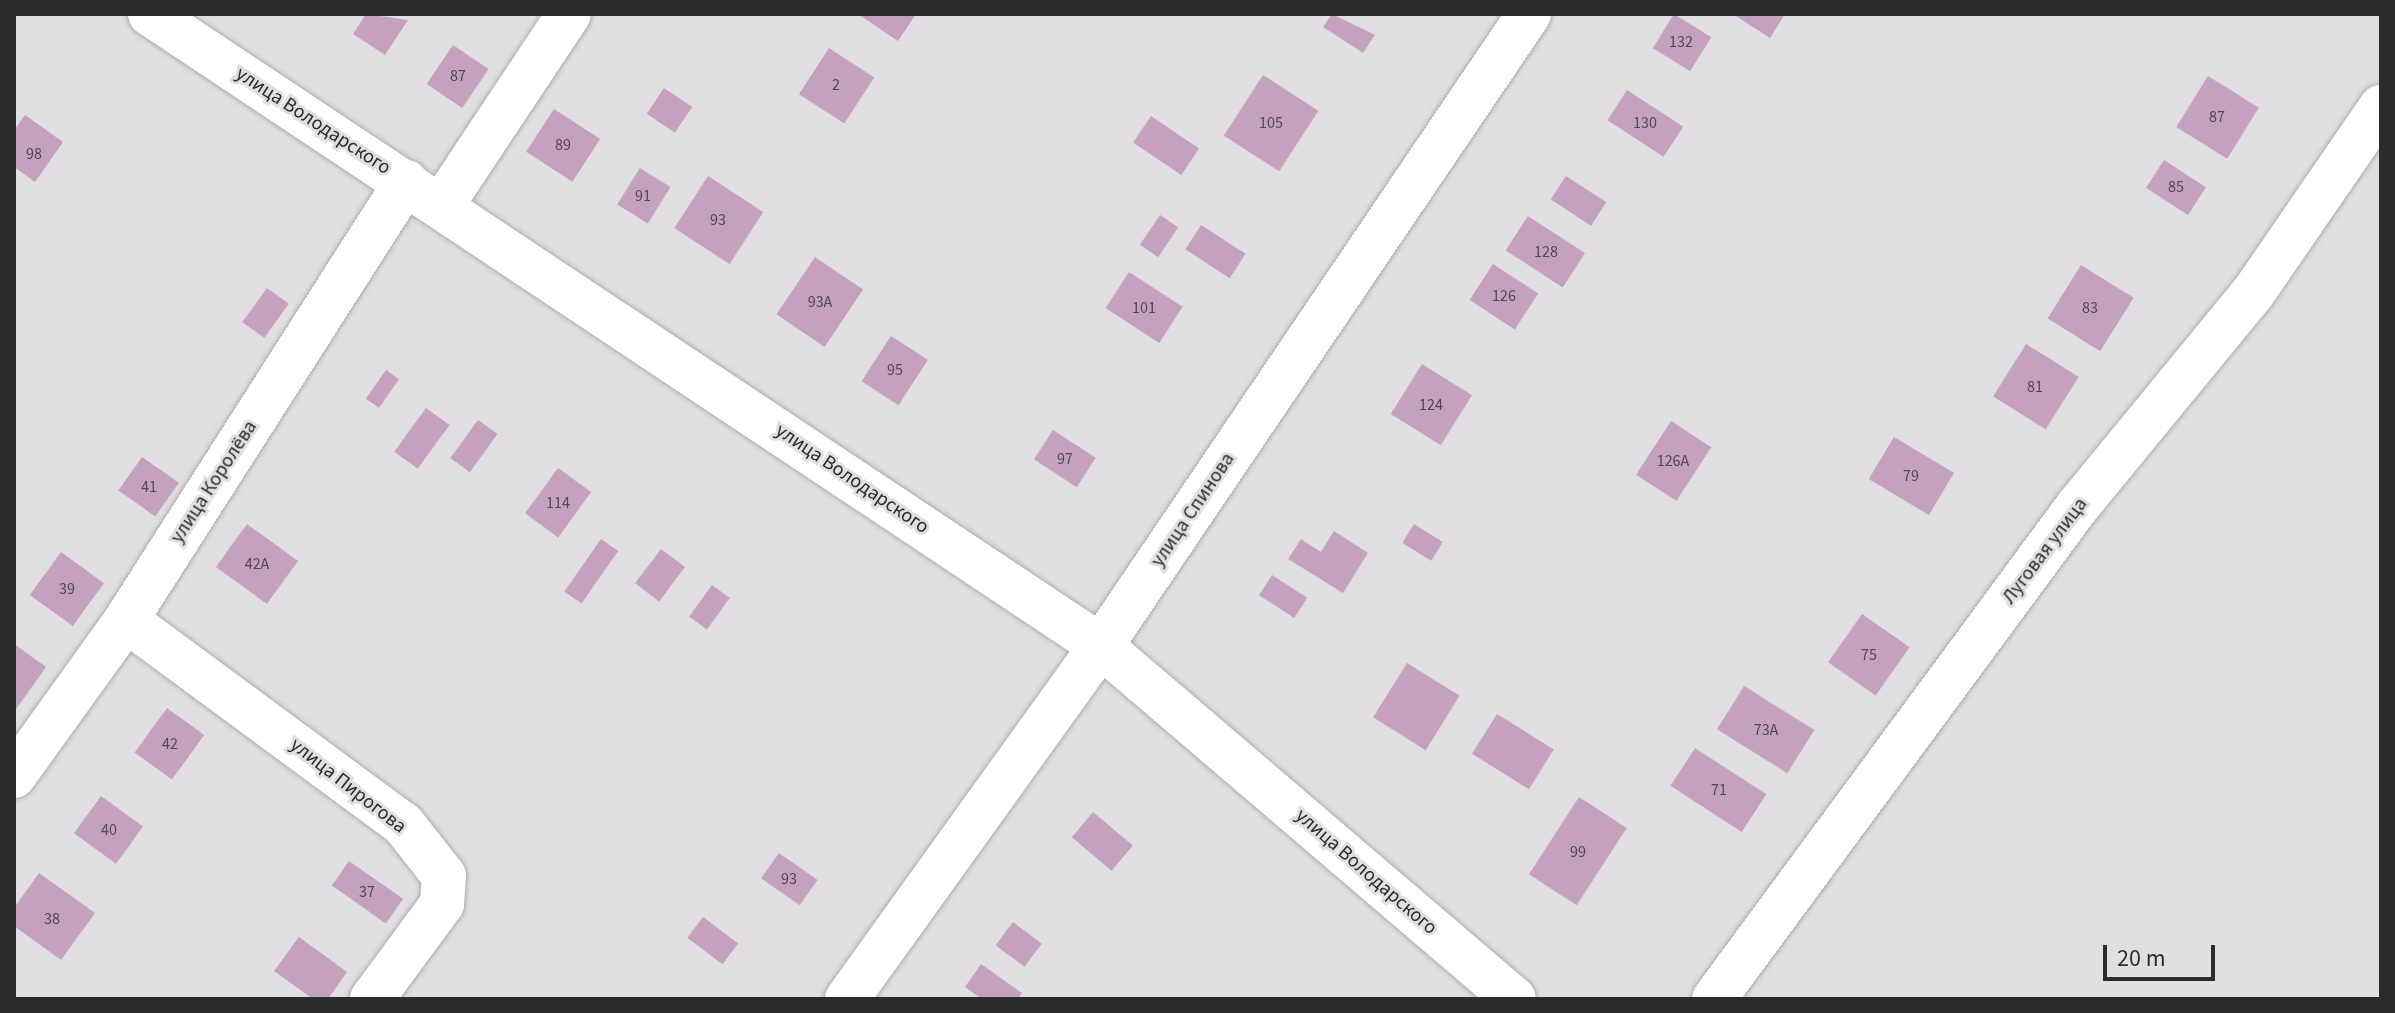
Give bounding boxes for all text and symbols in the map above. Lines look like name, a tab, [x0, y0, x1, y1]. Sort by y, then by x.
house number: 132	[1669, 32, 1693, 52]
street label: улица Володарского	[231, 62, 395, 180]
house number: 87	[450, 66, 466, 86]
house number: 2	[832, 75, 840, 95]
house number: 87	[2209, 107, 2225, 127]
house number: 105	[1259, 113, 1283, 133]
house number: 130	[1633, 113, 1657, 133]
house number: 89	[555, 135, 571, 155]
house number: 98	[26, 144, 42, 164]
house number: 85	[2168, 177, 2184, 197]
house number: 91	[635, 186, 651, 206]
house number: 93	[710, 210, 726, 230]
house number: 128	[1534, 242, 1558, 262]
house number: 126	[1492, 286, 1516, 306]
house number: 93А	[808, 292, 832, 312]
house number: 101	[1132, 298, 1156, 318]
house number: 83	[2082, 298, 2098, 318]
house number: 95	[887, 360, 903, 380]
house number: 81	[2027, 377, 2043, 397]
house number: 124	[1419, 395, 1443, 415]
street label: улица Королёва	[165, 416, 263, 548]
street label: улица Володарского	[771, 419, 933, 539]
street label: улица Спинова	[1146, 448, 1240, 572]
house number: 97	[1057, 449, 1073, 469]
house number: 126А	[1657, 451, 1689, 471]
house number: 79	[1903, 466, 1919, 486]
house number: 41	[141, 477, 157, 497]
house number: 114	[546, 493, 570, 513]
street label: Луговая улица	[1997, 493, 2093, 609]
house number: 42А	[245, 554, 269, 574]
house number: 39	[59, 579, 75, 599]
house number: 75	[1861, 645, 1877, 665]
house number: 73А	[1754, 720, 1778, 740]
street label: улица Пирогова	[285, 733, 411, 839]
house number: 42	[162, 734, 178, 754]
house number: 71	[1711, 780, 1727, 800]
street label: улица Володарского	[1290, 804, 1442, 940]
house number: 40	[101, 820, 117, 840]
house number: 99	[1570, 842, 1586, 862]
house number: 93	[781, 869, 797, 889]
house number: 37	[359, 882, 375, 902]
house number: 38	[44, 909, 60, 929]
scale bar	[2107, 929, 2219, 979]
text: 20 m	[2117, 941, 2166, 976]

